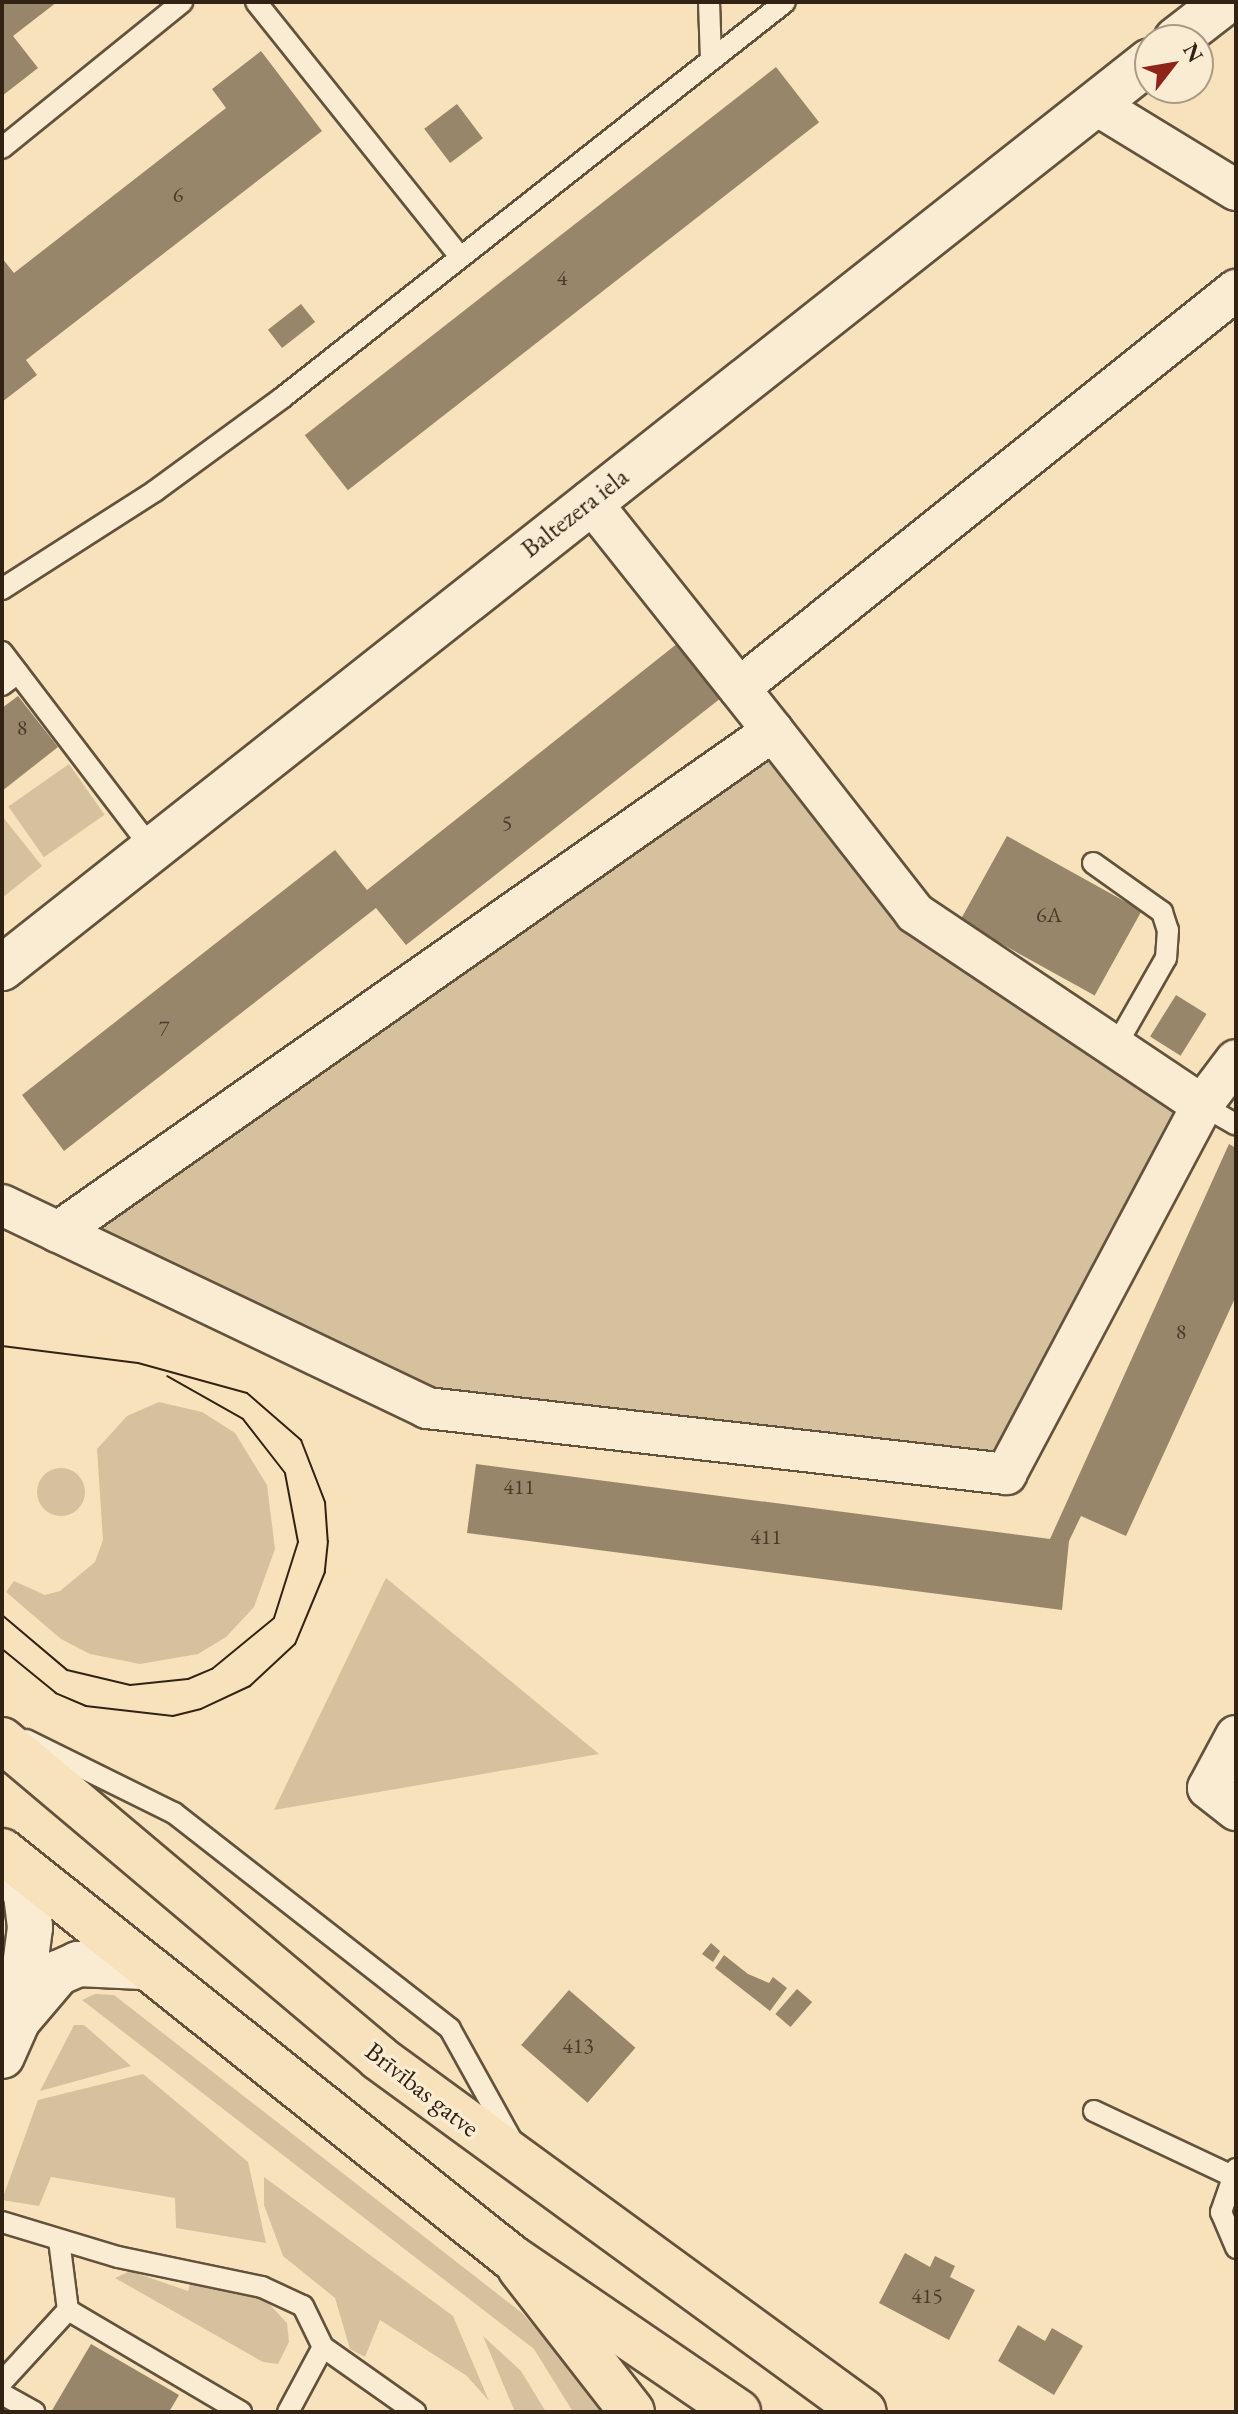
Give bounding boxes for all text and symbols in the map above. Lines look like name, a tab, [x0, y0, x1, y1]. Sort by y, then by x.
north arrow	[1134, 24, 1214, 104]
text: N	[1176, 37, 1210, 68]
house number: 6	[173, 182, 183, 208]
house number: 4	[557, 265, 567, 291]
street label: Baltezera iela	[515, 461, 635, 565]
house number: 8	[17, 715, 27, 741]
house number: 5	[502, 810, 512, 836]
house number: 6A	[1036, 902, 1062, 928]
house number: 7	[159, 1016, 169, 1042]
house number: 8	[1176, 1319, 1186, 1345]
house number: 411	[503, 1474, 535, 1500]
house number: 411	[750, 1524, 782, 1550]
house number: 413	[562, 2033, 594, 2059]
street label: Brīvības gatve	[359, 2036, 485, 2144]
house number: 415	[911, 2283, 943, 2309]

